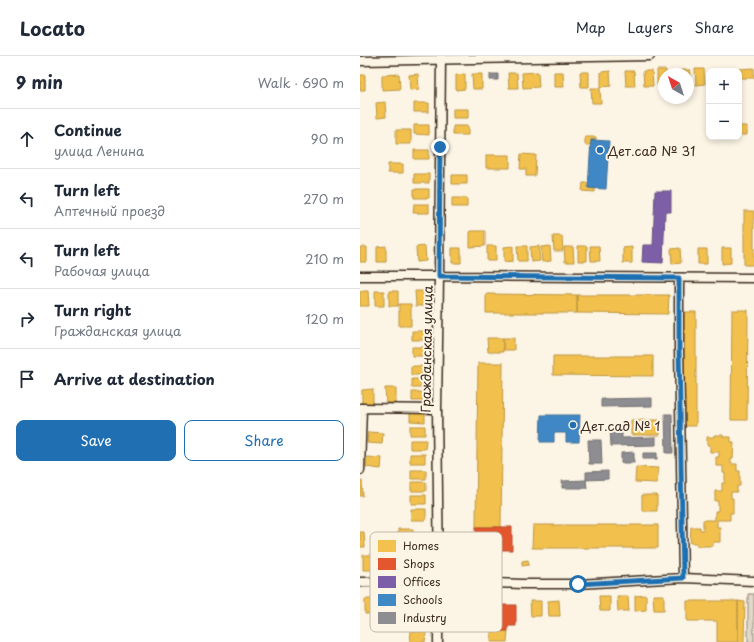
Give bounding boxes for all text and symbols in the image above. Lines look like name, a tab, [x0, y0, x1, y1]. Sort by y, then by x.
text: Locato	[20, 14, 85, 42]
text: Map	[576, 17, 606, 38]
text: Layers	[628, 17, 673, 38]
text: Share	[695, 17, 734, 38]
north arrow	[658, 68, 694, 104]
map controls	[706, 68, 742, 140]
button: +	[706, 68, 742, 104]
text: 9 min	[16, 69, 63, 95]
text: Walk · 690 m	[258, 73, 344, 92]
button: −	[706, 104, 742, 140]
text: Continue	[54, 118, 122, 141]
icon: ahead	[16, 128, 38, 150]
text: 90 m	[311, 129, 344, 148]
route end	[431, 138, 449, 156]
text: улица Ленина	[54, 141, 144, 160]
place label: Дет.сад № 31	[607, 141, 695, 160]
marker: Дет.сад № 31	[595, 145, 605, 155]
text: Turn left	[54, 178, 120, 201]
icon: left	[16, 188, 38, 210]
text: 270 m	[303, 189, 344, 208]
text: Аптечный проезд	[54, 201, 165, 220]
text: Turn left	[54, 238, 120, 261]
icon: left	[16, 248, 38, 270]
text: 210 m	[305, 249, 344, 268]
text: Рабочая улица	[54, 261, 150, 280]
street label: Гражданская улица	[415, 284, 437, 413]
text: Turn right	[54, 298, 131, 321]
icon: right	[16, 308, 38, 330]
text: 120 m	[305, 309, 344, 328]
text: Гражданская улица	[54, 321, 181, 340]
text: Arrive at destination	[54, 367, 215, 390]
icon: arrive	[16, 368, 38, 390]
place label: Дет.сад № 1	[580, 416, 661, 435]
button: Save	[16, 420, 176, 461]
button: Share	[184, 420, 344, 461]
marker: Дет.сад № 1	[568, 420, 578, 430]
legend	[370, 532, 502, 632]
text: Homes	[403, 537, 439, 554]
text: Shops	[403, 555, 434, 572]
text: Offices	[403, 573, 440, 590]
route start	[569, 575, 587, 593]
text: Schools	[403, 591, 443, 608]
text: Industry	[403, 609, 447, 626]

